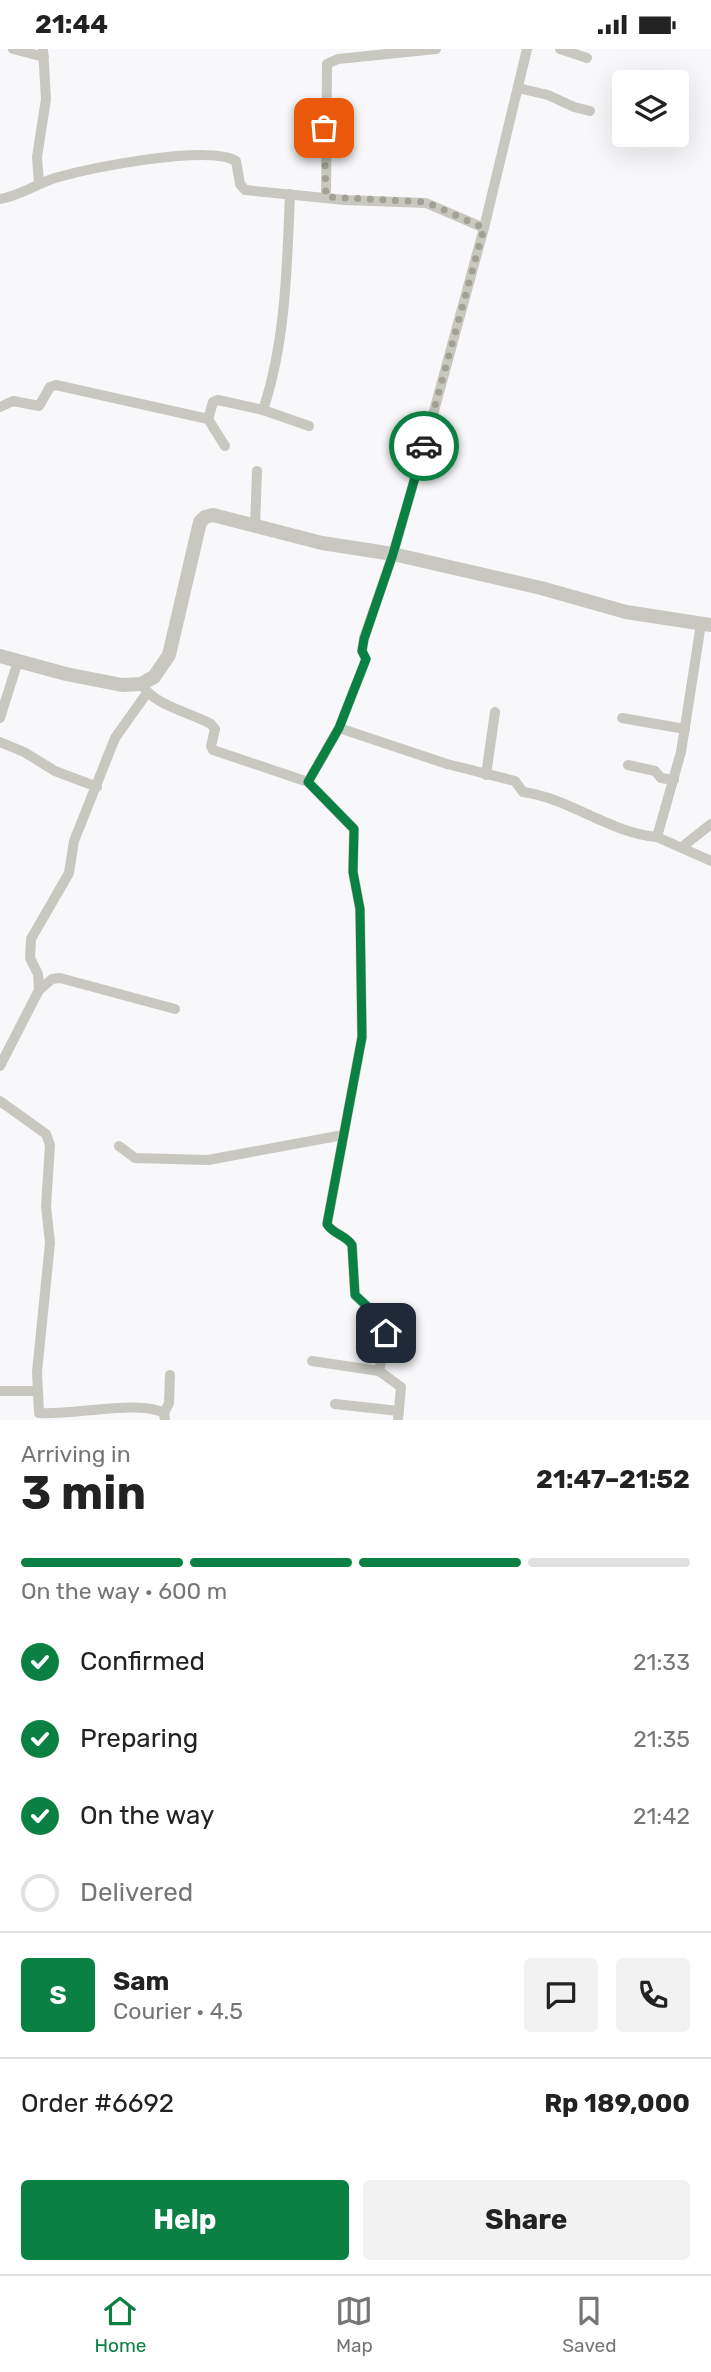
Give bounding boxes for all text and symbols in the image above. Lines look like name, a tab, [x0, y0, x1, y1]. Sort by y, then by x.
text: 21:44	[35, 9, 108, 40]
map controls	[612, 70, 689, 147]
button: layers	[612, 70, 689, 147]
pin	[294, 98, 354, 158]
icon: bag	[305, 109, 343, 147]
courier	[389, 411, 459, 481]
icon: car	[405, 427, 443, 465]
pin	[356, 1303, 416, 1363]
icon: home	[367, 1314, 405, 1352]
text: Arriving in	[21, 1440, 131, 1468]
text: 21:47–21:52	[536, 1464, 690, 1495]
text: 3 min	[21, 1466, 146, 1521]
text: On the way · 600 m	[21, 1577, 227, 1605]
icon: check	[21, 1643, 59, 1681]
text: Confirmed	[80, 1646, 205, 1677]
text: 21:33	[633, 1648, 690, 1676]
icon: check	[21, 1720, 59, 1758]
text: Preparing	[80, 1723, 198, 1754]
text: 21:35	[633, 1725, 690, 1753]
icon: check	[21, 1797, 59, 1835]
text: On the way	[80, 1800, 214, 1831]
text: 21:42	[633, 1802, 690, 1830]
text: Delivered	[80, 1877, 193, 1908]
button: chat	[524, 1958, 598, 2032]
button: phone	[616, 1958, 690, 2032]
text: Sam	[113, 1966, 169, 1997]
text: S	[49, 1980, 67, 2011]
text: Courier · 4.5	[113, 1997, 243, 2025]
text: Order #6692	[21, 2088, 174, 2119]
text: Rp 189,000	[544, 2088, 690, 2119]
button: Help	[21, 2180, 349, 2260]
button: Share	[363, 2180, 690, 2260]
tab: Home	[94, 2292, 146, 2357]
tab: Map	[335, 2292, 373, 2357]
tab: Saved	[562, 2292, 617, 2357]

